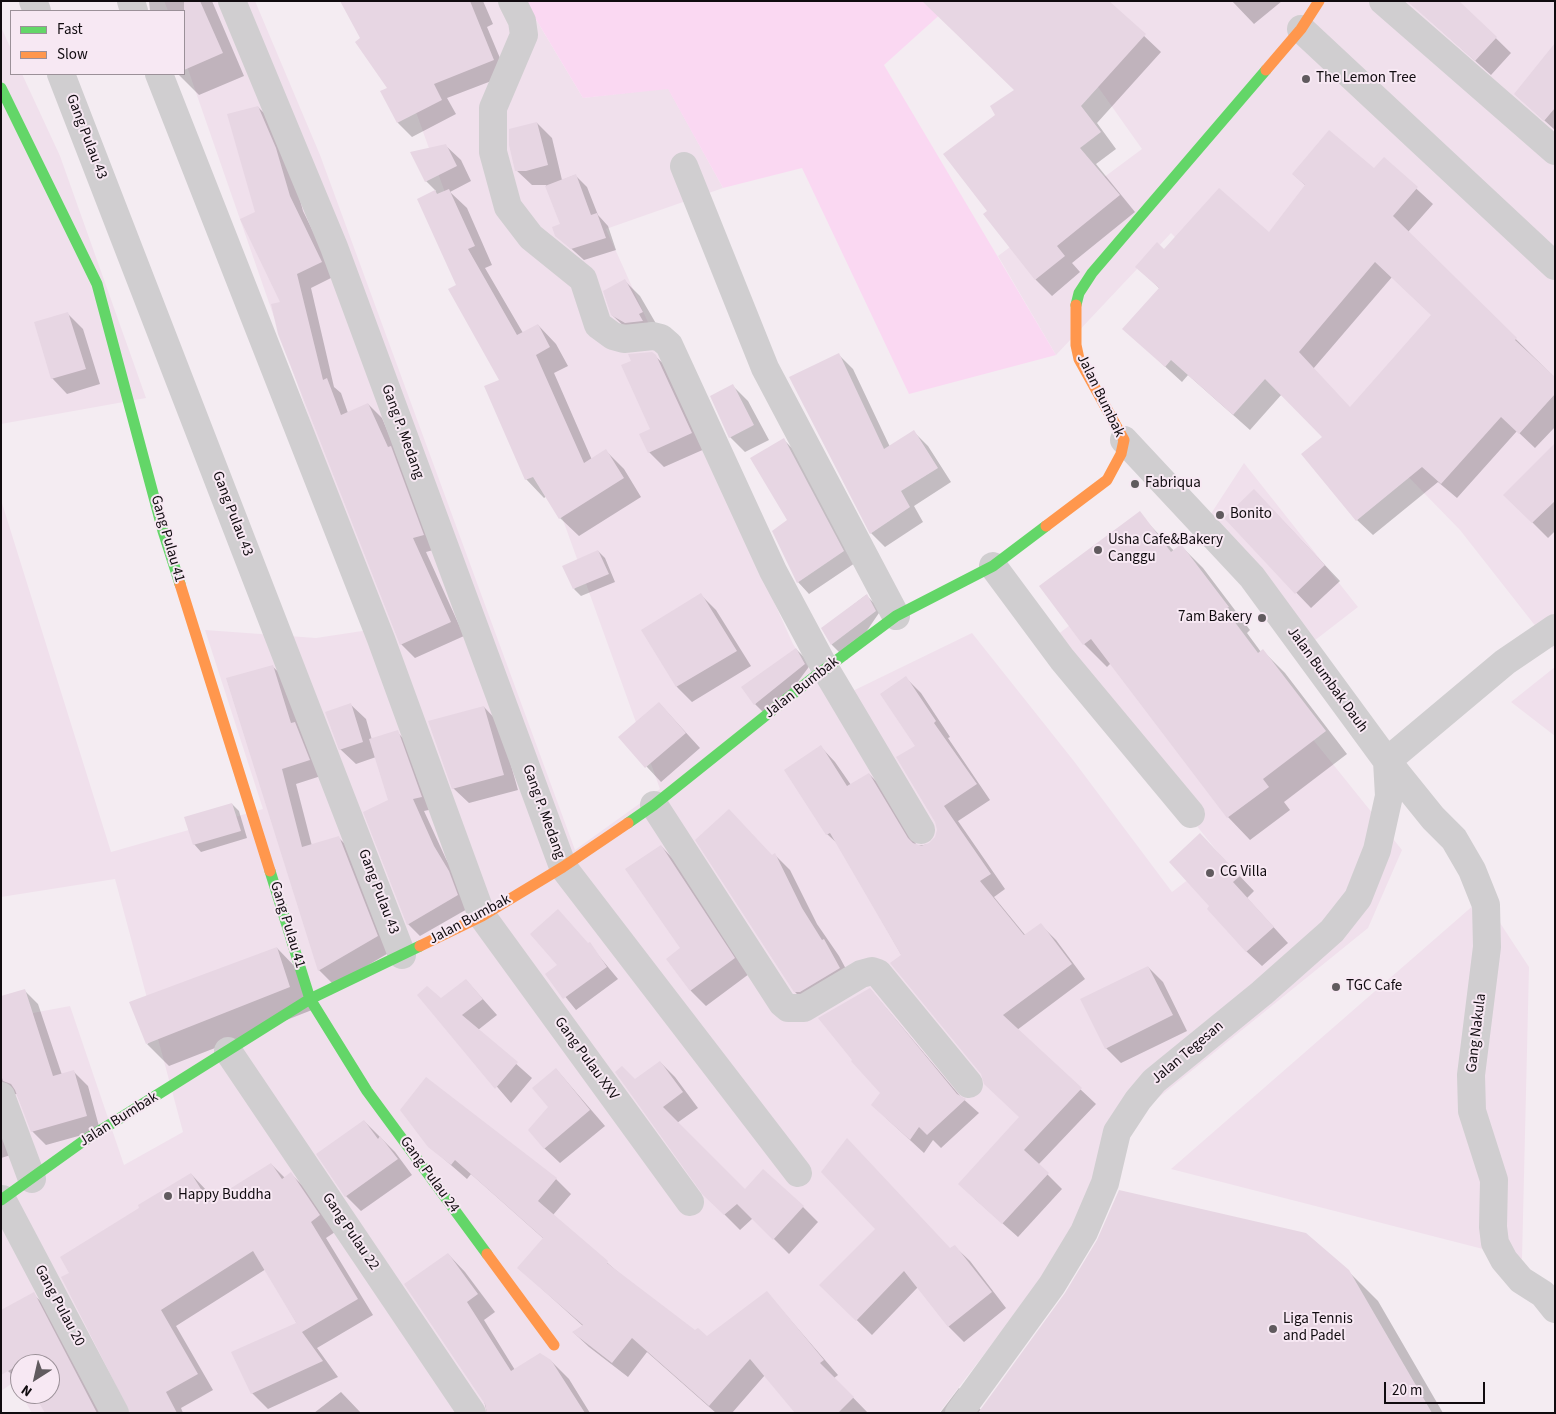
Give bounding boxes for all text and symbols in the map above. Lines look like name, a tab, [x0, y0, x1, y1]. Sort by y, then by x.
legend	[10, 10, 185, 75]
text: Fast	[57, 19, 83, 40]
text: Slow	[57, 44, 88, 65]
place label: The Lemon Tree	[1316, 70, 1416, 88]
marker: The Lemon Tree	[1300, 73, 1312, 85]
street label: Gang Pulau 43	[62, 92, 110, 182]
street label: Jalan Bumbak	[1072, 352, 1128, 440]
street label: Gang P. Medang	[377, 382, 427, 482]
street label: Gang Pulau 43	[208, 469, 256, 559]
place label: Fabriqua	[1145, 475, 1201, 493]
marker: Fabriqua	[1129, 478, 1141, 490]
street label: Gang Pulau 41	[146, 493, 188, 585]
place label: Bonito	[1230, 506, 1272, 524]
marker: Bonito	[1214, 509, 1226, 521]
place label: Usha Cafe&Bakery Canggu	[1108, 532, 1223, 567]
marker: Usha Cafe&Bakery Canggu	[1092, 544, 1104, 556]
place label: 7am Bakery	[1178, 609, 1252, 627]
marker: 7am Bakery	[1256, 612, 1268, 624]
street label: Jalan Bumbak Dauh	[1283, 624, 1371, 736]
street label: Jalan Bumbak	[761, 653, 843, 723]
street label: Gang P. Medang	[518, 762, 568, 862]
street label: Gang Pulau 43	[354, 847, 402, 937]
place label: CG Villa	[1220, 864, 1267, 882]
marker: CG Villa	[1204, 867, 1216, 879]
street label: Gang Pulau 41	[265, 879, 309, 971]
street label: Jalan Bumbak	[426, 891, 514, 949]
place label: TGC Cafe	[1346, 978, 1402, 996]
marker: TGC Cafe	[1330, 981, 1342, 993]
street label: Gang Nakula	[1463, 992, 1491, 1074]
street label: Gang Pulau XXV	[550, 1014, 622, 1104]
street label: Jalan Tegesan	[1148, 1018, 1228, 1088]
street label: Jalan Bumbak	[76, 1089, 162, 1151]
street label: Gang Pulau 24	[395, 1133, 463, 1217]
place label: Happy Buddha	[178, 1187, 271, 1205]
marker: Happy Buddha	[162, 1190, 174, 1202]
street label: Gang Pulau 22	[317, 1190, 383, 1274]
street label: Gang Pulau 20	[30, 1262, 88, 1350]
place label: Liga Tennis and Padel	[1283, 1311, 1353, 1346]
marker: Liga Tennis and Padel	[1267, 1323, 1279, 1335]
north arrow	[10, 1354, 60, 1404]
scale bar	[1386, 1372, 1487, 1404]
text: N	[17, 1380, 37, 1401]
text: 20 m	[1392, 1380, 1422, 1401]

